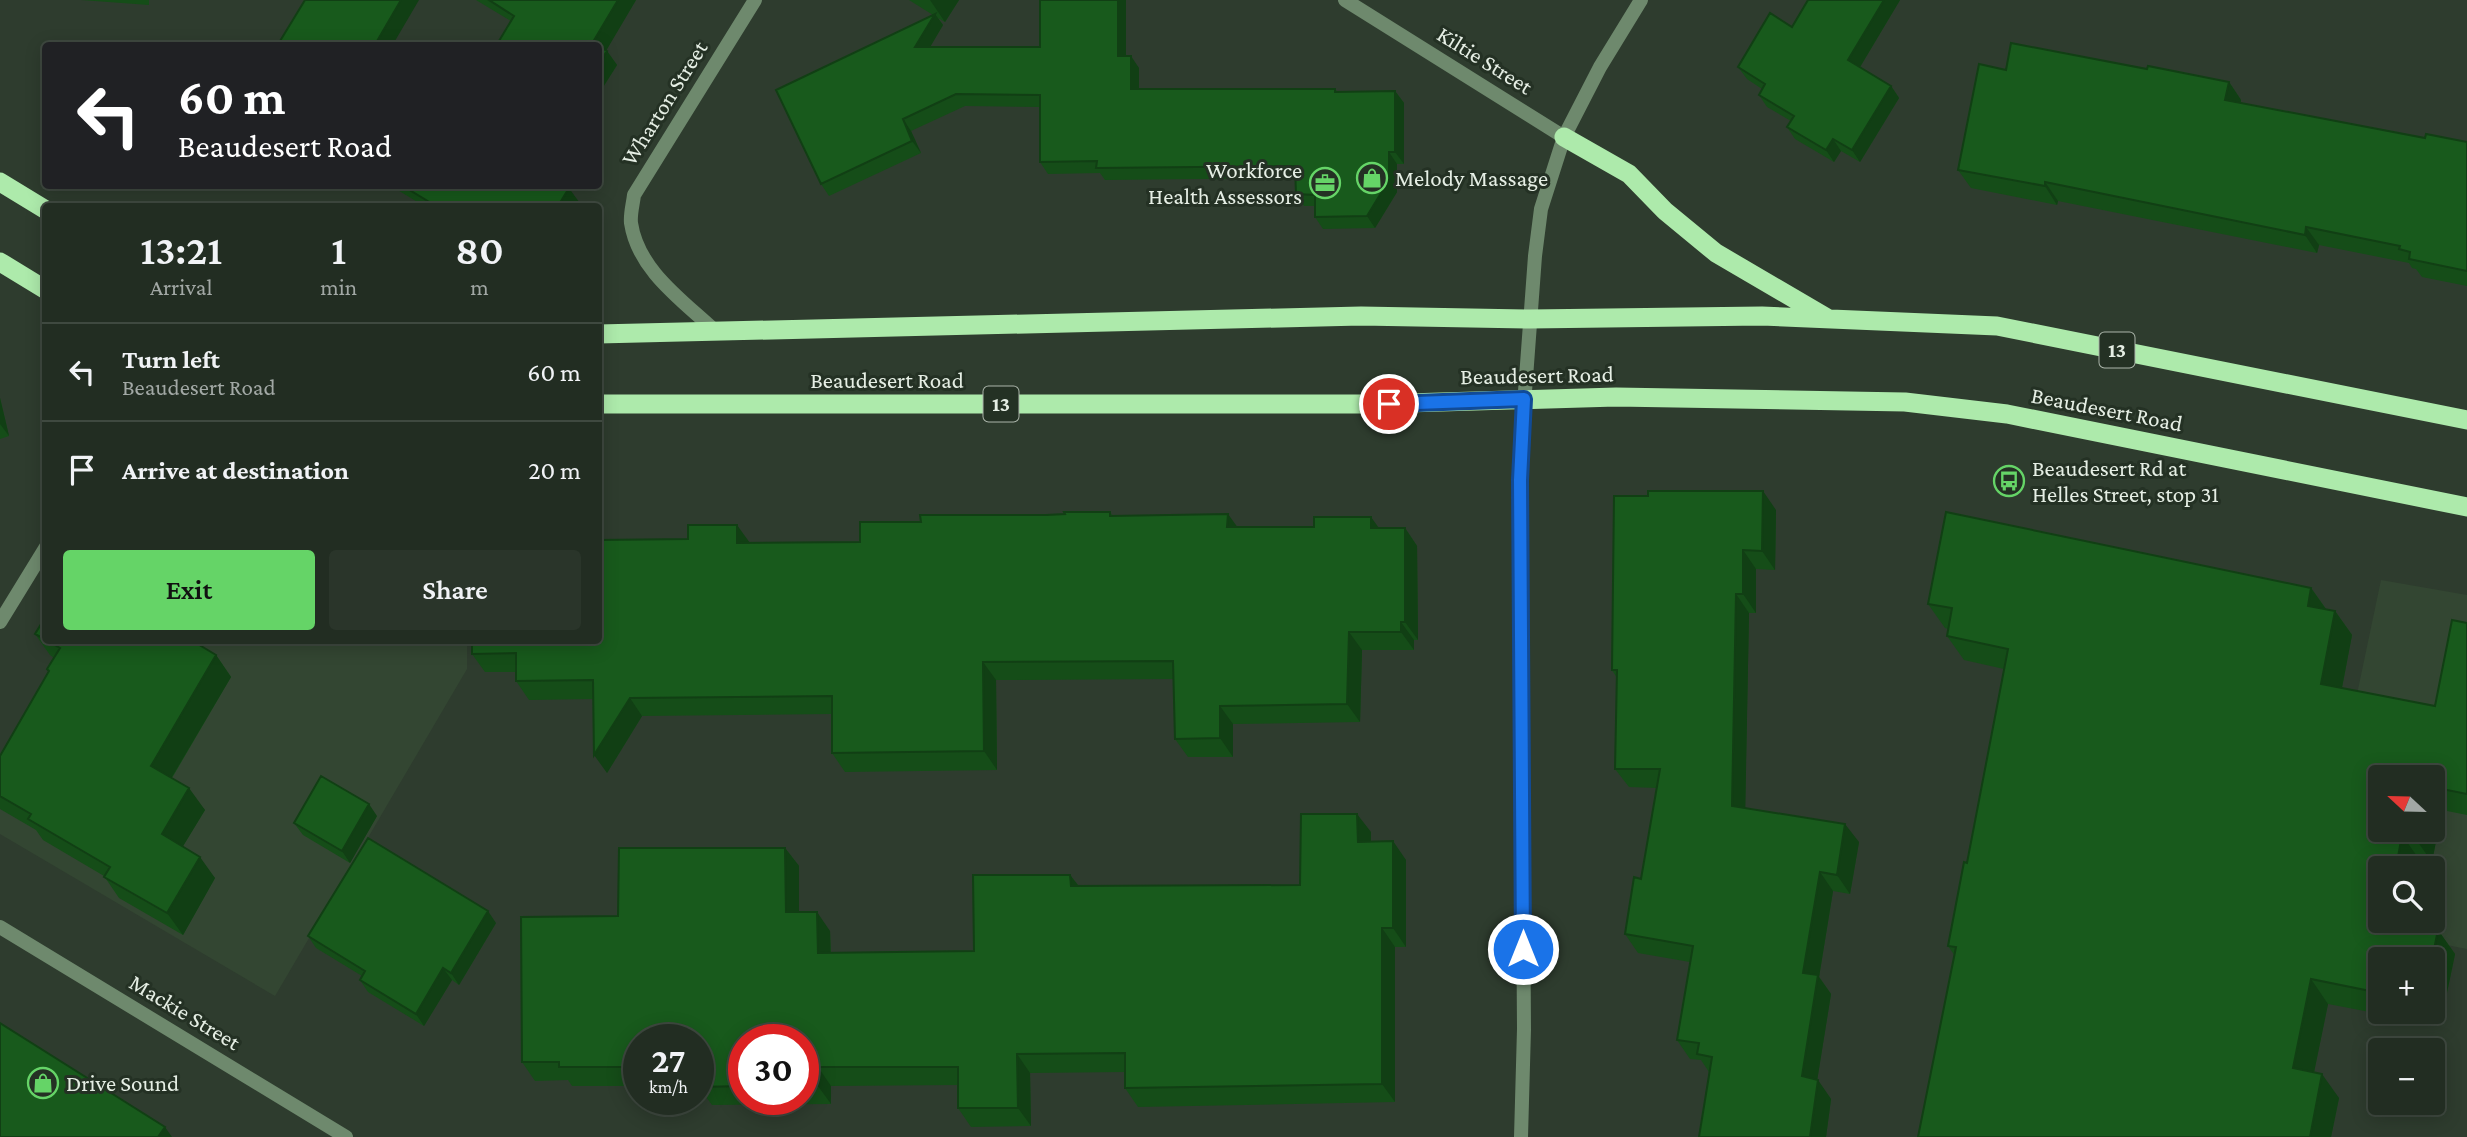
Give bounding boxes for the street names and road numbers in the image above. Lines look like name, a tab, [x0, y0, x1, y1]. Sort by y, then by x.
street label: Kiltie Street	[1433, 21, 1538, 100]
street label: Wharton Street	[615, 36, 713, 170]
road number: 13	[2100, 332, 2134, 368]
street label: Beaudesert Road	[1460, 361, 1614, 389]
street label: Beaudesert Road	[810, 367, 964, 393]
street label: Beaudesert Road	[2029, 382, 2185, 436]
road number: 13	[984, 386, 1018, 422]
street label: Mackie Street	[125, 969, 245, 1055]

